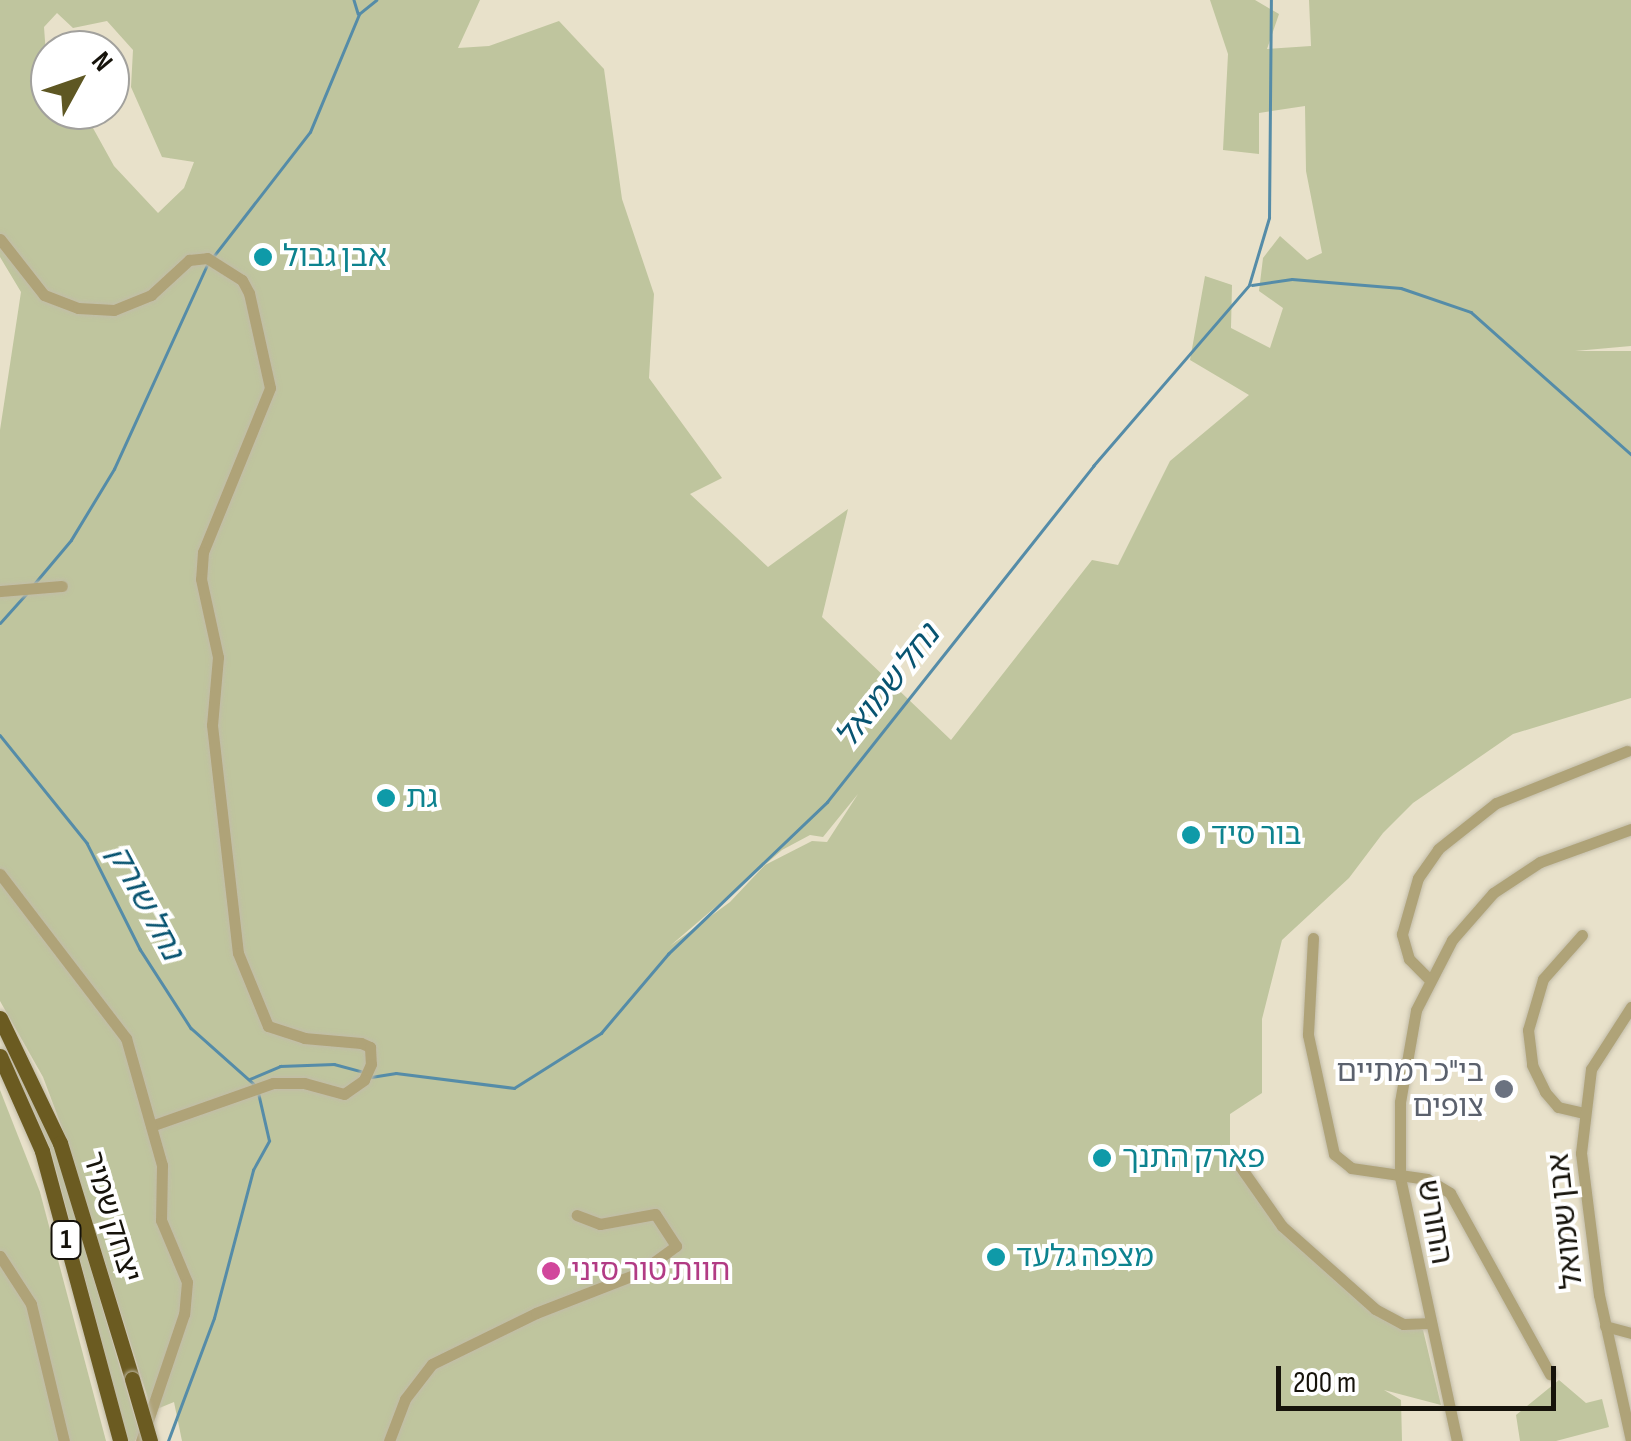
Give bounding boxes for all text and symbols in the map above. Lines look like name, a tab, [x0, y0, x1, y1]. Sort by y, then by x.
north arrow	[30, 30, 130, 130]
text: N	[84, 45, 119, 78]
place label: אבן גבול	[283, 239, 387, 275]
marker: אבן גבול	[252, 246, 274, 268]
water label: נחל שמואל	[829, 618, 949, 756]
place label: גת	[406, 780, 438, 816]
marker: גת	[375, 787, 397, 809]
place label: בור סיד	[1211, 817, 1302, 853]
marker: בור סיד	[1180, 824, 1202, 846]
water label: נחל שורק	[98, 839, 190, 967]
place label: בי"כ רמתיים צופים	[1336, 1054, 1484, 1124]
marker: בי"כ רמתיים צופים	[1493, 1078, 1515, 1100]
place label: פארק התנך	[1122, 1140, 1265, 1176]
street label: יצחק שמיר	[74, 1147, 148, 1287]
marker: פארק התנך	[1091, 1147, 1113, 1169]
street label: אבן שמואל	[1541, 1152, 1591, 1290]
street label: החורש	[1409, 1177, 1459, 1267]
road number: 1	[48, 1217, 84, 1263]
place label: מצפה גלעד	[1016, 1239, 1154, 1275]
marker: מצפה גלעד	[985, 1246, 1007, 1268]
place label: חוות טור סיני	[571, 1253, 730, 1289]
marker: חוות טור סיני	[540, 1260, 562, 1282]
scale bar	[1281, 1346, 1561, 1408]
text: 200 m	[1293, 1365, 1356, 1401]

